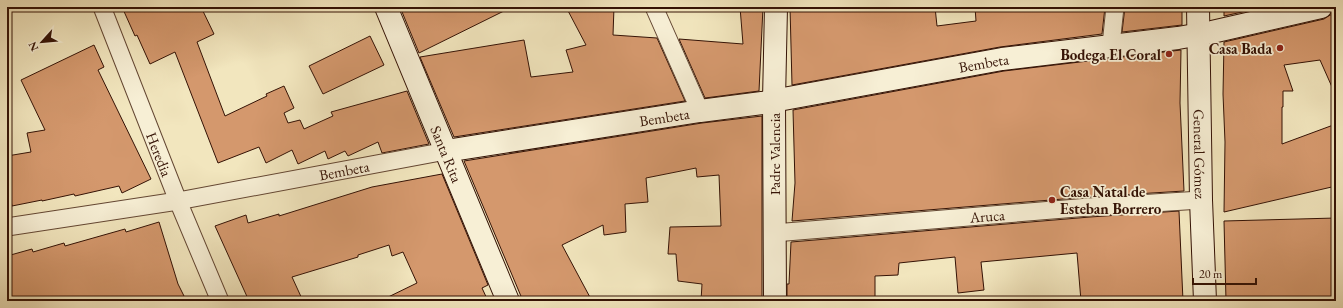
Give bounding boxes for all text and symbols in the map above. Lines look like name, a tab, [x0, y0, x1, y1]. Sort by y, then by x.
north arrow	[22, 22, 62, 62]
text: N	[25, 39, 41, 54]
place label: Casa Bada	[1209, 39, 1272, 58]
marker: Casa Bada	[1275, 43, 1285, 53]
place label: Bodega El Coral	[1060, 45, 1162, 64]
street label: Bembeta	[957, 49, 1010, 76]
marker: Bodega El Coral	[1164, 49, 1174, 59]
street label: Bembeta	[638, 103, 691, 130]
street label: General Gómez	[1190, 109, 1210, 199]
street label: Padre Valencia	[765, 113, 784, 195]
street label: Santa Rita	[427, 123, 467, 185]
street label: Heredia	[142, 129, 177, 179]
street label: Bembeta	[318, 156, 371, 184]
place label: Casa Natal de Esteban Borrero	[1060, 182, 1162, 218]
marker: Casa Natal de Esteban Borrero	[1047, 195, 1057, 205]
street label: Aruca	[968, 204, 1006, 226]
scale bar	[1193, 260, 1256, 286]
text: 20 m	[1199, 266, 1223, 282]

